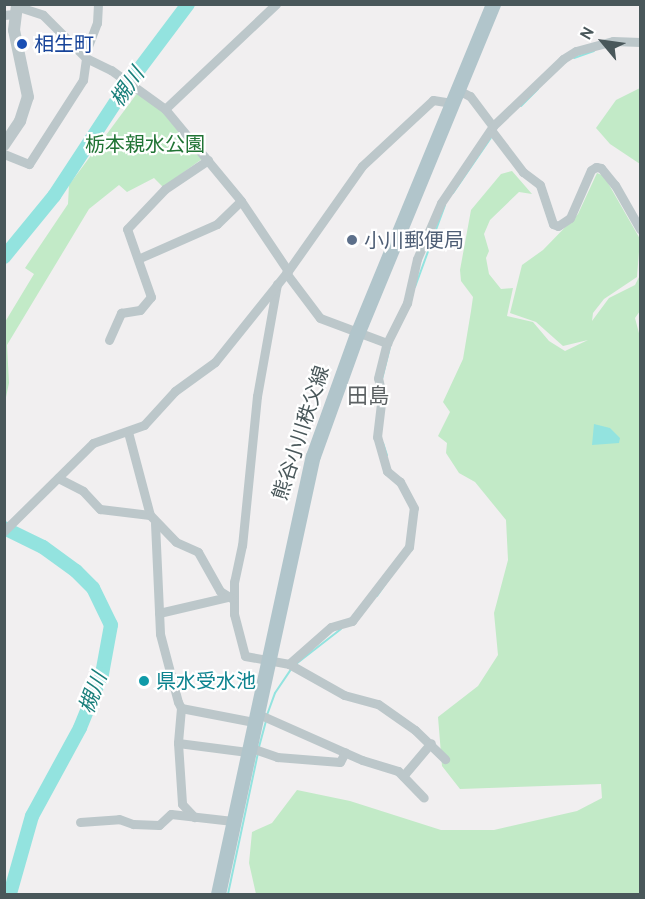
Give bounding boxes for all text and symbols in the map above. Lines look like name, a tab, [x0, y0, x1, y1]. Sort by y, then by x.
north arrow	[573, 12, 633, 72]
text: N	[576, 23, 598, 43]
place label: 相生町	[34, 32, 94, 56]
marker: 相生町	[15, 37, 29, 51]
water label: 槻川	[105, 63, 149, 111]
park label: 栃本親水公園	[85, 132, 205, 156]
place label: 小川郵便局	[364, 228, 464, 252]
marker: 小川郵便局	[345, 233, 359, 247]
street label: 熊谷小川秩父線	[268, 363, 334, 503]
district label: 田島	[347, 383, 389, 409]
water label: 槻川	[74, 669, 112, 717]
place label: 県水受水池	[156, 669, 256, 693]
marker: 県水受水池	[137, 674, 151, 688]

